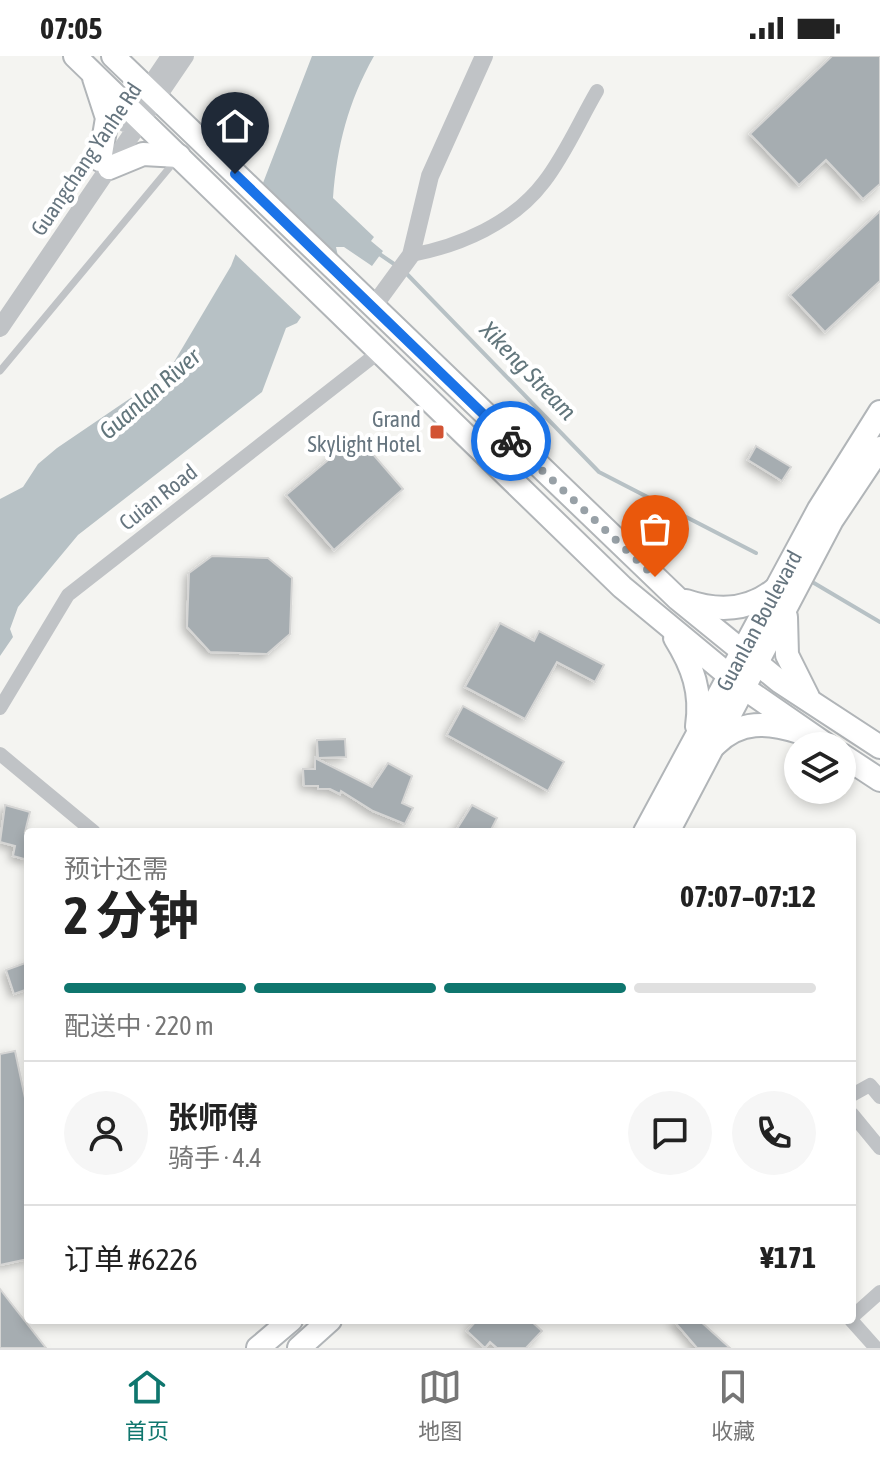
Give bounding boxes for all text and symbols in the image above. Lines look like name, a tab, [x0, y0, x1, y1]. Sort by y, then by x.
text: 07:05	[40, 11, 102, 45]
street label: Guangchang Yanhe Rd	[25, 78, 147, 240]
pin	[201, 92, 269, 174]
icon: home	[213, 104, 257, 148]
water label: Xikeng Stream	[474, 315, 582, 425]
water label: Guanlan River	[94, 342, 206, 445]
courier	[471, 401, 551, 481]
place label: Grand Skylight Hotel	[308, 406, 421, 457]
icon: bike	[489, 419, 533, 463]
marker: Grand Skylight Hotel	[428, 423, 446, 441]
street label: Cuian Road	[114, 459, 202, 535]
pin	[621, 495, 689, 577]
icon: bag	[633, 507, 677, 551]
street label: Guanlan Boulevard	[710, 546, 807, 695]
map controls	[784, 732, 856, 804]
button: layers	[784, 732, 856, 804]
text: 预计还需	[64, 854, 168, 884]
text: 07:07–07:12	[680, 879, 816, 913]
text: 2 分钟	[64, 885, 200, 945]
text: 配送中 · 220 m	[64, 1011, 214, 1041]
button: person	[64, 1091, 148, 1175]
button: chat	[628, 1091, 712, 1175]
button: phone	[732, 1091, 816, 1175]
text: 张师傅	[168, 1100, 258, 1134]
text: 骑手 · 4.4	[168, 1143, 262, 1173]
text: ¥171	[760, 1240, 816, 1274]
text: 订单 #6226	[64, 1242, 198, 1276]
tab: 首页	[125, 1365, 169, 1445]
tab: 地图	[418, 1365, 462, 1445]
tab: 收藏	[711, 1365, 755, 1445]

